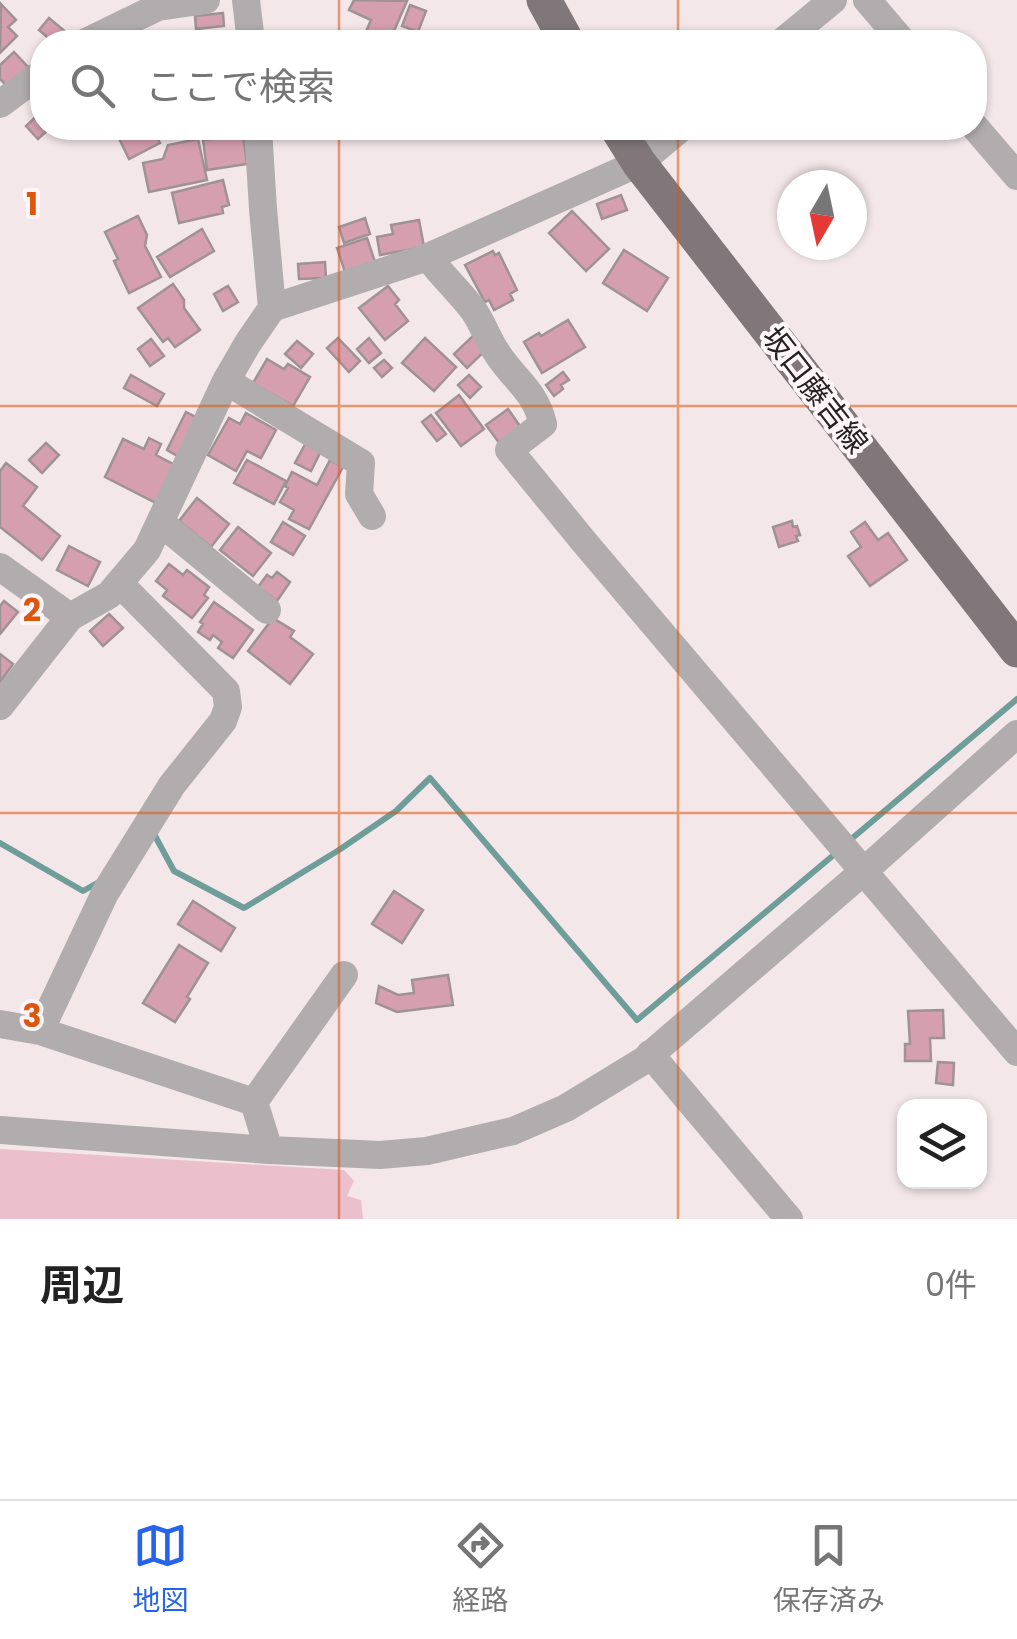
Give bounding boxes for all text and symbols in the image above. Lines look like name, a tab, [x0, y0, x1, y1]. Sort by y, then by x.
search box	[30, 30, 987, 140]
icon: search	[65, 58, 120, 113]
text: ここで検索	[145, 60, 335, 113]
north arrow	[777, 170, 867, 260]
text: 1	[26, 181, 38, 226]
street label: 坂口藤吉線	[752, 318, 878, 462]
text: 2	[23, 587, 41, 632]
text: 3	[22, 993, 42, 1038]
map controls	[897, 1099, 987, 1189]
button: layers	[897, 1099, 987, 1189]
text: 周辺	[40, 1256, 124, 1315]
text: 0件	[925, 1262, 977, 1307]
tab: 地図	[132, 1518, 188, 1622]
tab: 経路	[452, 1518, 509, 1622]
tab: 保存済み	[773, 1518, 885, 1622]

